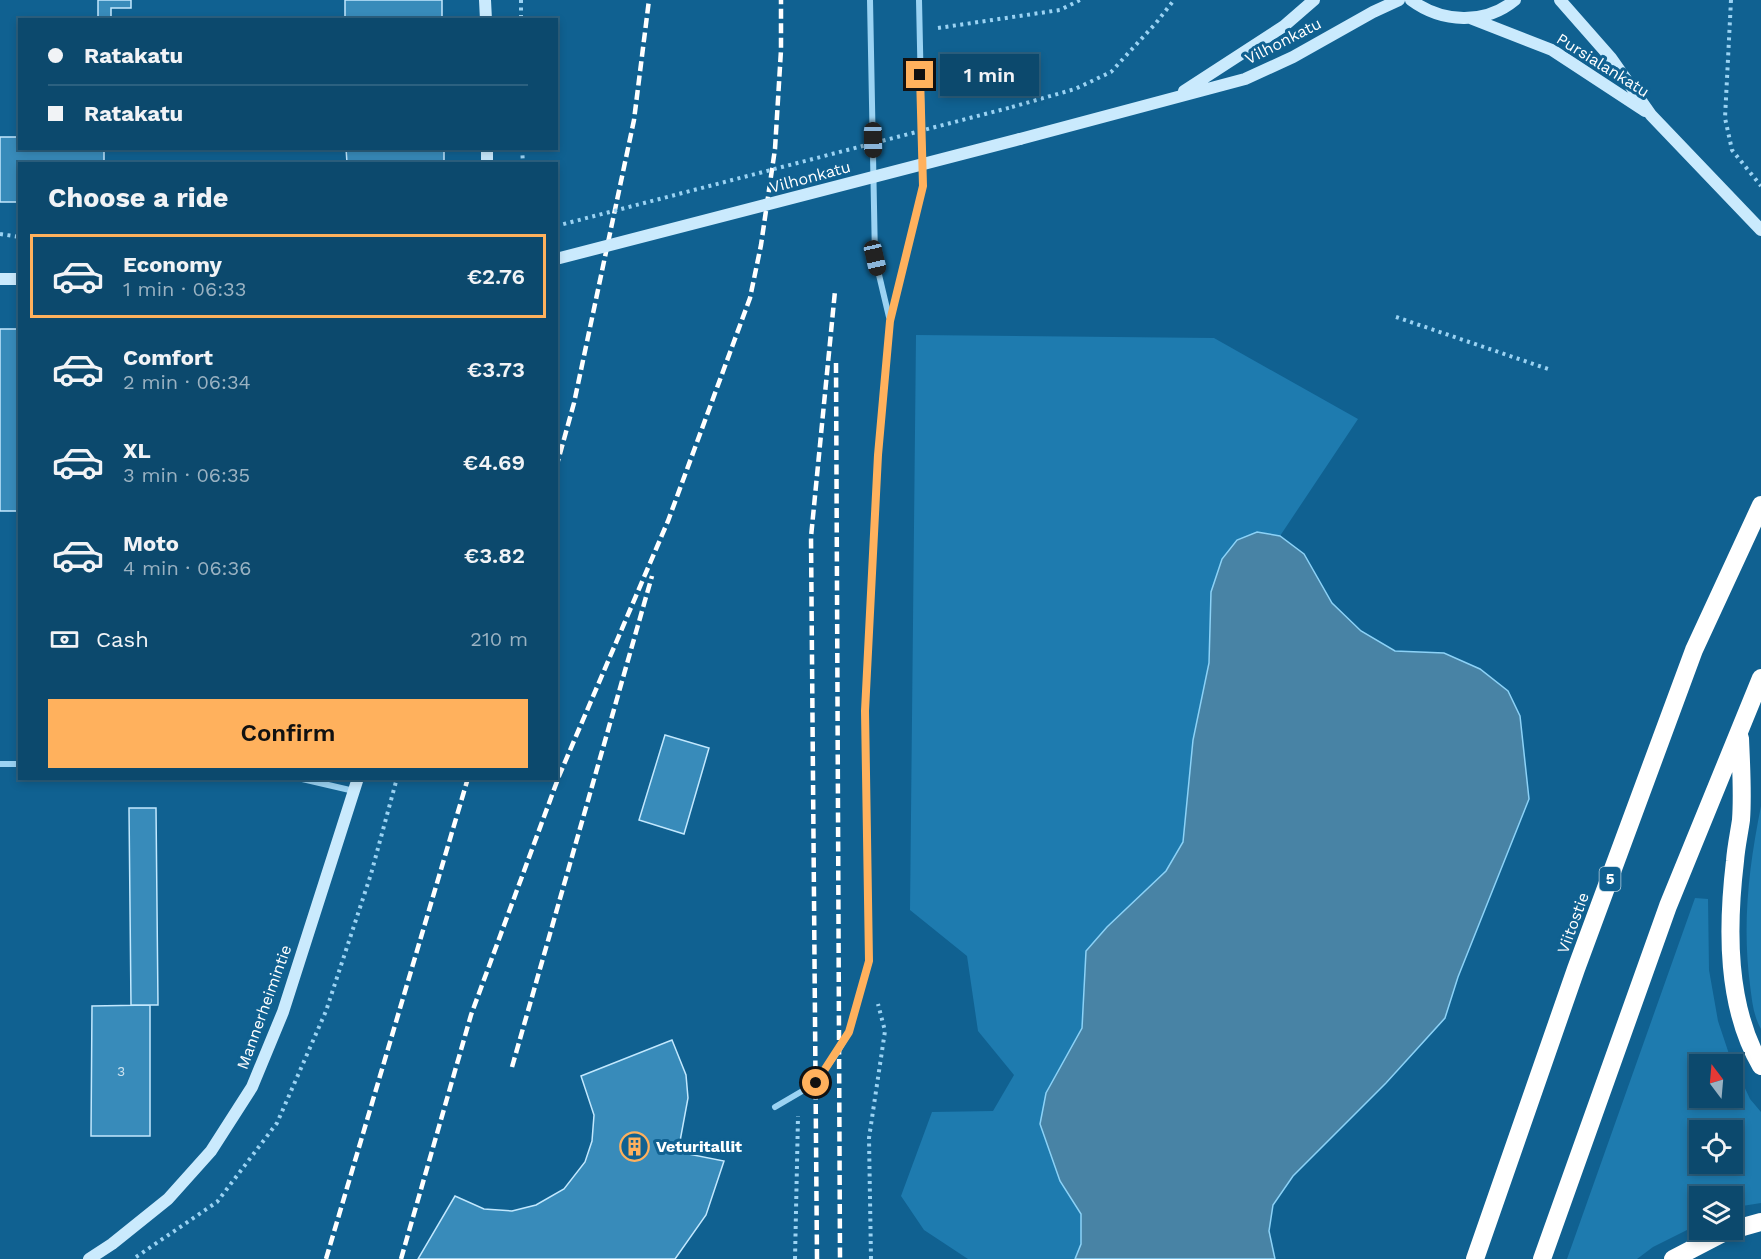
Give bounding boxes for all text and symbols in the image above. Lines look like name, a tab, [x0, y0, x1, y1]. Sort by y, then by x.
street label: Vilhonkatu	[1242, 14, 1324, 68]
street label: Pursialankatu	[1553, 29, 1653, 101]
text: Ratakatu	[84, 43, 183, 68]
callout: 1 min	[941, 54, 1040, 96]
route end	[906, 61, 933, 88]
text: 1 min	[964, 63, 1015, 87]
text: Ratakatu	[84, 101, 183, 126]
car	[864, 122, 882, 158]
street label: Vilhonkatu	[767, 157, 853, 197]
text: Choose a ride	[48, 182, 228, 214]
car	[862, 238, 888, 278]
icon: car	[51, 249, 105, 303]
text: Economy	[123, 252, 222, 277]
text: €2.76	[467, 264, 525, 289]
text: 1 min · 06:33	[123, 277, 246, 301]
icon: car	[51, 342, 105, 396]
text: Comfort	[123, 345, 213, 370]
text: €3.73	[467, 357, 525, 382]
text: 2 min · 06:34	[123, 370, 251, 394]
icon: car	[51, 435, 105, 489]
text: XL	[123, 438, 151, 463]
text: €4.69	[463, 450, 525, 475]
text: 3 min · 06:35	[123, 463, 250, 487]
icon: car	[51, 528, 105, 582]
text: Moto	[123, 531, 179, 556]
text: €3.82	[464, 543, 525, 568]
text: 4 min · 06:36	[123, 556, 251, 580]
icon: cash	[48, 623, 81, 656]
text: Cash	[96, 627, 149, 652]
text: 210 m	[470, 627, 528, 651]
button: Confirm	[48, 699, 528, 768]
road number: 5	[1600, 867, 1620, 891]
street label: Viitostie	[1553, 890, 1593, 956]
street label: Mannerheimintie	[233, 942, 295, 1072]
north arrow	[1689, 1054, 1743, 1108]
map controls	[1689, 1054, 1743, 1240]
house number: 3	[117, 1063, 125, 1079]
route start	[802, 1069, 829, 1096]
button: locate	[1689, 1120, 1743, 1174]
building icon: Veturitallit	[619, 1130, 651, 1162]
place label: Veturitallit	[656, 1137, 742, 1156]
button: layers	[1689, 1186, 1743, 1240]

